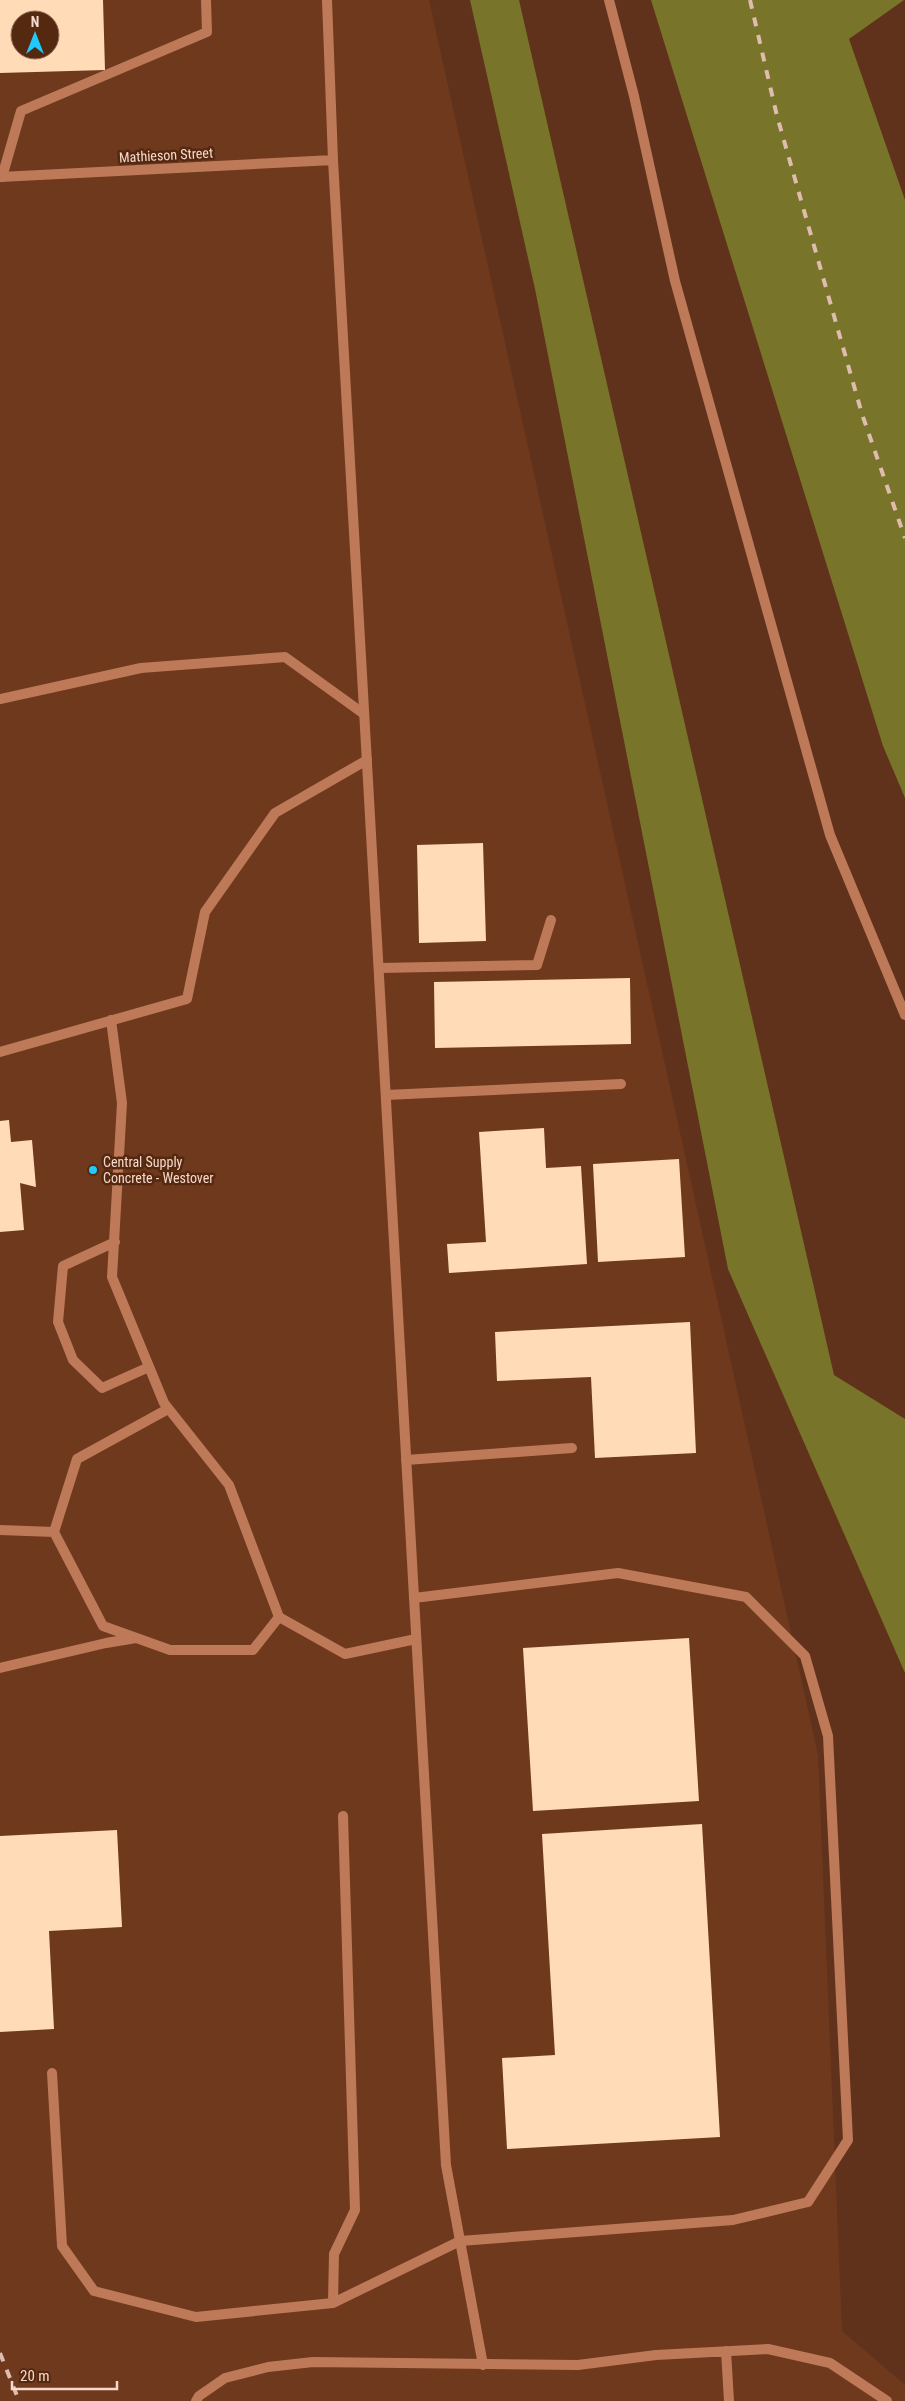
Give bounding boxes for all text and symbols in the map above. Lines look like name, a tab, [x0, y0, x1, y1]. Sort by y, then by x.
north arrow	[10, 10, 60, 60]
text: N	[31, 14, 39, 30]
street label: Mathieson Street	[119, 145, 213, 165]
place label: Central Supply Concrete - Westover	[103, 1154, 214, 1186]
marker: Central Supply Concrete - Westover	[87, 1164, 99, 1176]
scale bar	[12, 2358, 118, 2390]
text: 20 m	[20, 2367, 50, 2385]

